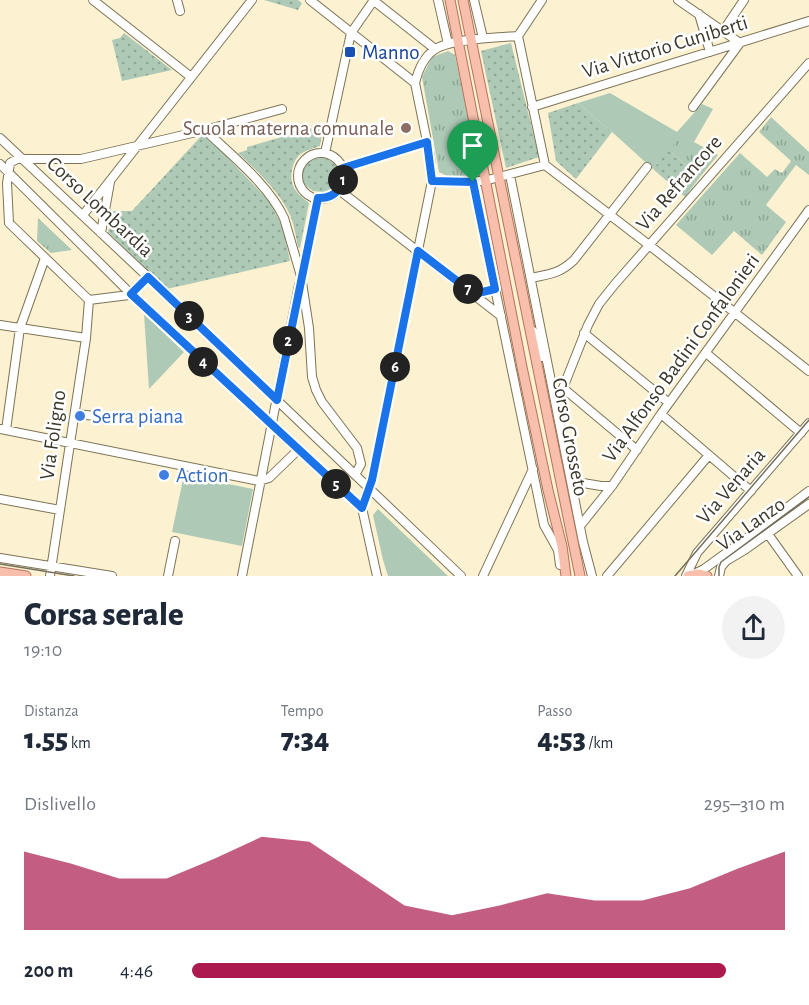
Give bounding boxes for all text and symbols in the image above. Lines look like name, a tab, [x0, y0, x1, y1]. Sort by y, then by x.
street label: Via Vittorio Cuniberti	[580, 12, 750, 82]
place label: Manno	[362, 42, 420, 63]
marker: Manno	[343, 45, 357, 59]
place label: Scuola materna comunale	[183, 118, 394, 139]
pin	[447, 120, 498, 182]
marker: Scuola materna comunale	[399, 121, 413, 135]
icon: arrive	[456, 129, 489, 162]
street label: Via Refrancore	[632, 131, 726, 235]
street label: Corso Lombardia	[43, 153, 157, 262]
pin: 1	[328, 165, 358, 195]
text: 1	[340, 172, 346, 188]
street label: Via Alfonso Badini Confalonieri	[598, 250, 764, 466]
pin: 7	[453, 274, 483, 304]
text: 7	[465, 281, 471, 297]
pin: 3	[174, 301, 204, 331]
text: 3	[186, 308, 192, 324]
pin: 2	[273, 326, 303, 356]
text: 2	[284, 333, 292, 349]
pin: 4	[188, 347, 218, 377]
pin: 6	[380, 352, 410, 382]
text: 4	[199, 354, 207, 370]
text: 6	[391, 359, 399, 375]
street label: Corso Grosseto	[548, 376, 592, 498]
street label: Via Foligno	[36, 389, 70, 481]
place label: Serra piana	[92, 406, 184, 427]
marker: Serra piana	[73, 409, 87, 423]
street label: Via Venaria	[693, 444, 769, 528]
place label: Action	[176, 465, 229, 486]
marker: Action	[157, 468, 171, 482]
pin: 5	[321, 469, 351, 499]
text: 5	[333, 476, 339, 492]
street label: Via Lanzo	[713, 493, 789, 555]
button: share	[722, 596, 785, 659]
text: Corsa serale	[24, 599, 184, 632]
text: 19:10	[24, 640, 62, 660]
text: Distanza	[24, 703, 79, 719]
text: Tempo	[281, 703, 324, 719]
text: Passo	[537, 703, 572, 719]
text: 1.55	[24, 724, 68, 754]
text: 7:34	[281, 724, 329, 754]
text: 4:53	[537, 724, 586, 754]
text: km	[68, 735, 91, 751]
text: /km	[586, 735, 613, 751]
text: Dislivello	[24, 794, 96, 814]
text: 295–310 m	[704, 794, 785, 814]
text: 200 m	[24, 961, 73, 981]
text: 4:46	[120, 961, 153, 981]

